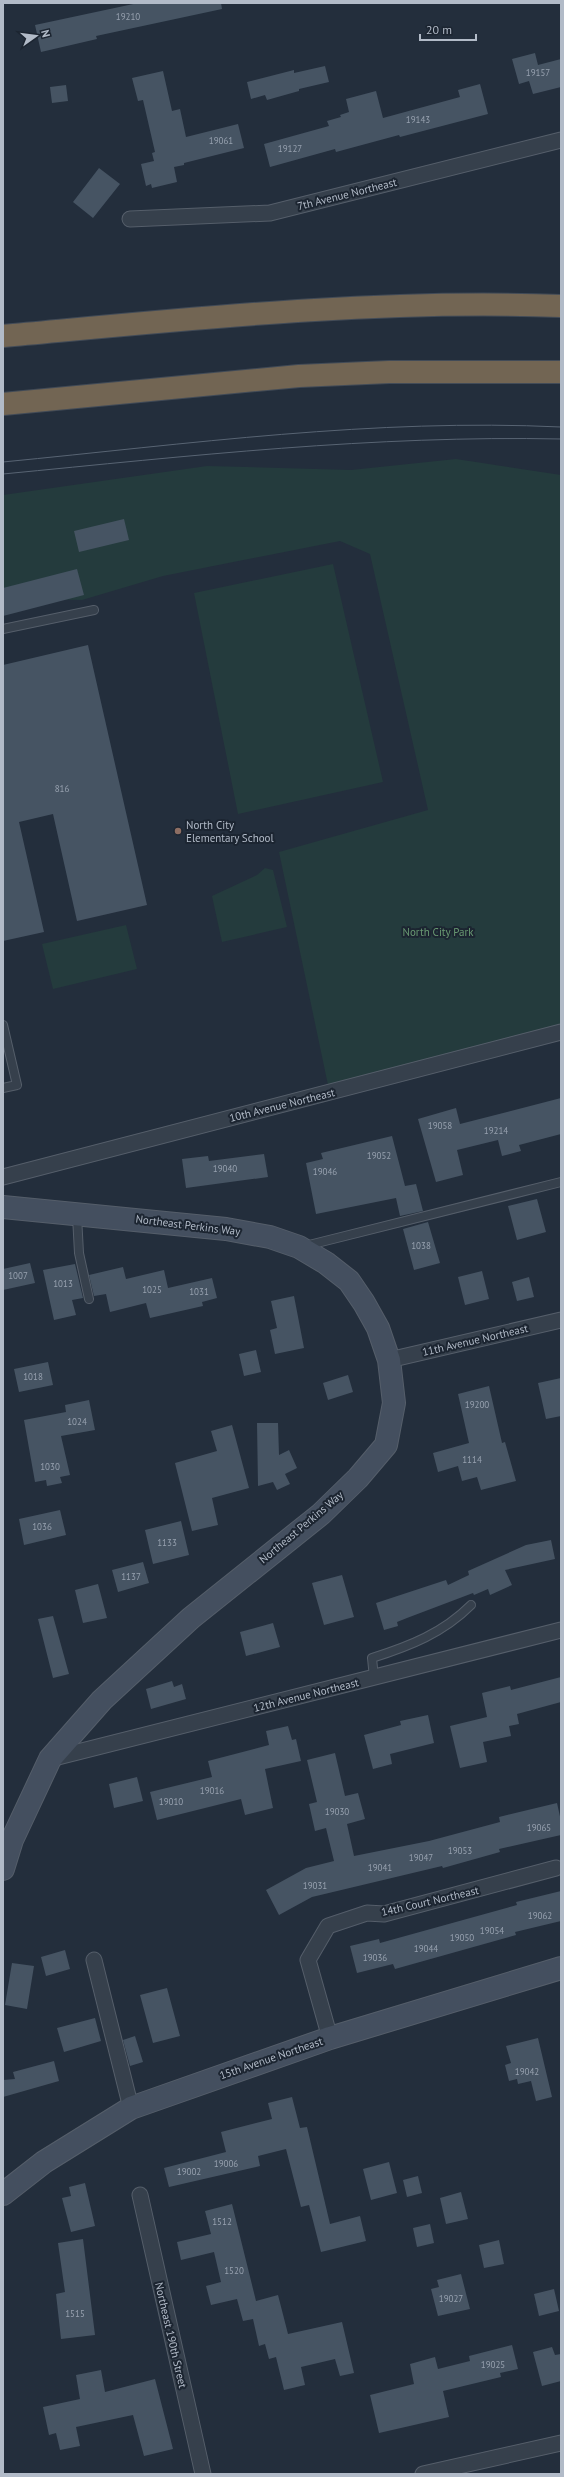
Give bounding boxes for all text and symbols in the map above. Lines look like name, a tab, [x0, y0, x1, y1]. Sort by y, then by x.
house number: 19210	[116, 11, 140, 22]
north arrow	[16, 16, 56, 56]
scale bar	[420, 16, 476, 42]
text: 20 m	[426, 22, 452, 37]
text: N	[38, 28, 53, 39]
house number: 19157	[526, 67, 550, 78]
house number: 19143	[406, 114, 430, 125]
house number: 19061	[209, 135, 233, 146]
house number: 19127	[278, 143, 302, 154]
street label: 7th Avenue Northeast	[296, 175, 398, 213]
house number: 816	[55, 783, 69, 794]
place label: North City Elementary School	[186, 818, 274, 845]
marker: North City Elementary School	[173, 826, 183, 836]
park label: North City Park	[403, 925, 474, 939]
street label: 10th Avenue Northeast	[228, 1085, 336, 1125]
house number: 19058	[428, 1120, 452, 1131]
house number: 19214	[484, 1125, 508, 1136]
house number: 19052	[367, 1150, 391, 1161]
house number: 19040	[213, 1163, 237, 1174]
house number: 19046	[313, 1166, 337, 1177]
street label: Northeast Perkins Way	[135, 1212, 242, 1238]
house number: 1038	[411, 1240, 431, 1251]
house number: 1007	[8, 1270, 28, 1281]
house number: 1013	[53, 1278, 73, 1289]
house number: 1025	[142, 1284, 162, 1295]
house number: 1031	[189, 1286, 209, 1297]
street label: 11th Avenue Northeast	[421, 1321, 530, 1359]
house number: 1018	[23, 1371, 43, 1382]
house number: 19200	[465, 1399, 489, 1410]
house number: 1024	[67, 1416, 87, 1427]
house number: 1114	[462, 1454, 482, 1465]
house number: 1030	[40, 1461, 60, 1472]
street label: Northeast Perkins Way	[256, 1487, 347, 1566]
house number: 1036	[32, 1521, 52, 1532]
house number: 1133	[157, 1537, 177, 1548]
house number: 1137	[121, 1571, 141, 1582]
street label: 12th Avenue Northeast	[252, 1675, 360, 1715]
house number: 19016	[200, 1785, 224, 1796]
house number: 19010	[159, 1796, 183, 1807]
house number: 19030	[325, 1806, 349, 1817]
house number: 19065	[527, 1822, 551, 1833]
house number: 19053	[448, 1845, 472, 1856]
house number: 19047	[409, 1852, 433, 1863]
house number: 19041	[368, 1862, 392, 1873]
house number: 19031	[303, 1880, 327, 1891]
street label: 14th Court Northeast	[380, 1883, 480, 1919]
house number: 19062	[528, 1910, 552, 1921]
house number: 19054	[480, 1925, 504, 1936]
house number: 19050	[450, 1932, 474, 1943]
house number: 19044	[414, 1943, 438, 1954]
house number: 19036	[363, 1952, 387, 1963]
street label: 15th Avenue Northeast	[218, 2034, 325, 2082]
house number: 19042	[515, 2066, 539, 2077]
house number: 19006	[214, 2158, 238, 2169]
house number: 19002	[177, 2166, 201, 2177]
house number: 1512	[212, 2216, 232, 2227]
house number: 1520	[224, 2265, 244, 2276]
street label: Northeast 190th Street	[152, 2281, 190, 2390]
house number: 19027	[439, 2293, 463, 2304]
house number: 1515	[65, 2308, 85, 2319]
house number: 19025	[481, 2359, 505, 2370]

